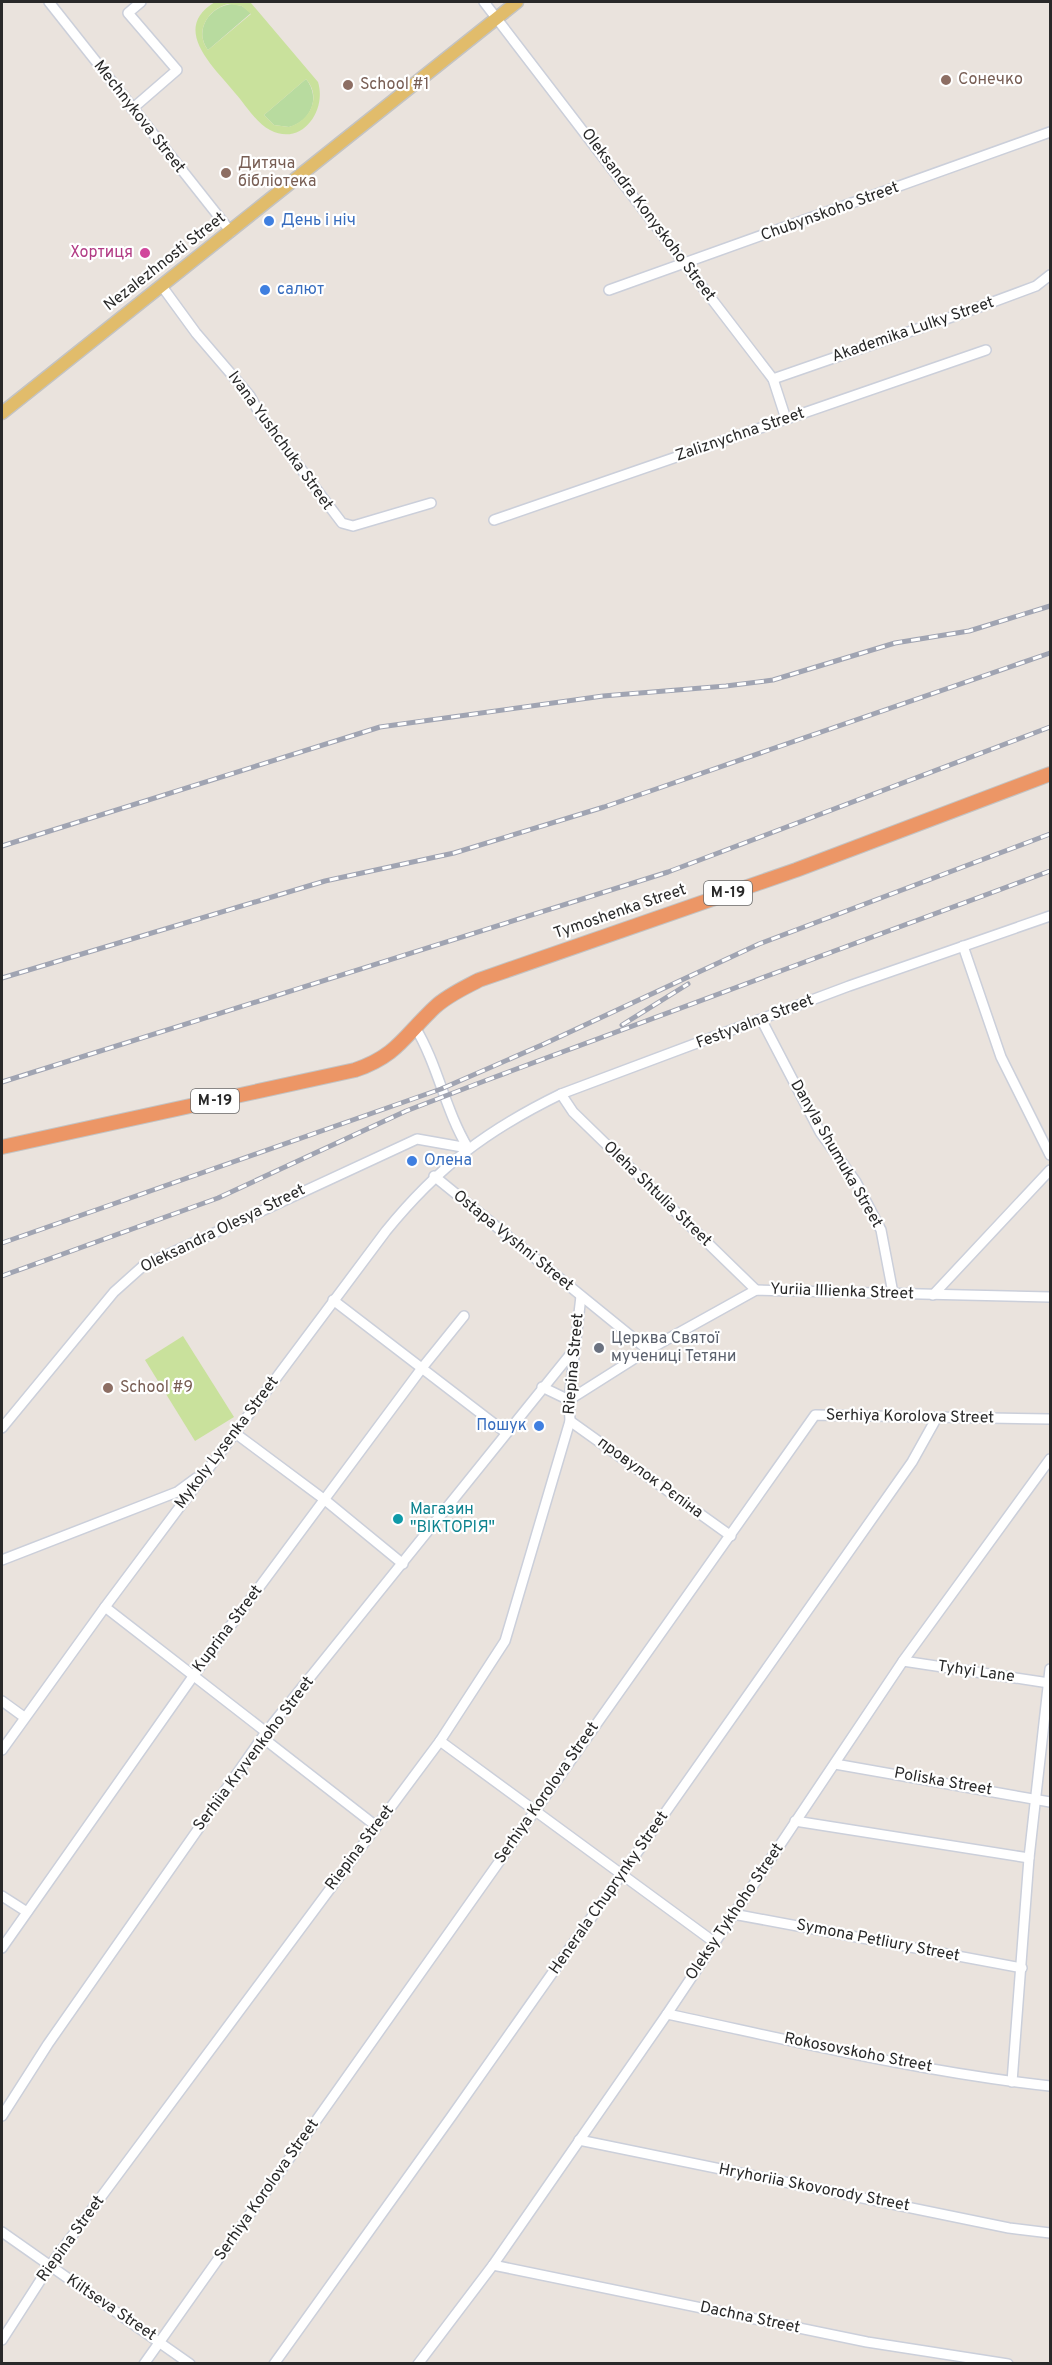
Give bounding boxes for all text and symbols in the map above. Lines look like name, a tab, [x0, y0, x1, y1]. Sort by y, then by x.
street label: Mechnykova Street	[89, 57, 189, 177]
place label: Сонечко	[958, 70, 1023, 90]
marker: Сонечко	[939, 73, 953, 87]
place label: School #1	[360, 75, 430, 95]
marker: School #1	[341, 78, 355, 92]
street label: Oleksandra Konyskoho Street	[576, 125, 720, 305]
place label: Дитяча бібліотека	[238, 154, 316, 192]
marker: Дитяча бібліотека	[219, 166, 233, 180]
street label: Chubynskoho Street	[758, 178, 902, 246]
street label: Nezalezhnosti Street	[100, 208, 230, 316]
place label: День і ніч	[281, 211, 356, 231]
marker: День і ніч	[262, 214, 276, 228]
place label: Хортиця	[70, 243, 133, 263]
marker: Хортиця	[138, 246, 152, 260]
place label: салют	[277, 280, 324, 300]
marker: салют	[258, 283, 272, 297]
street label: Akademika Lulky Street	[829, 293, 997, 367]
street label: Ivana Yushchuka Street	[223, 368, 337, 514]
street label: Zaliznychna Street	[673, 404, 807, 466]
street label: Tymoshenka Street	[551, 880, 689, 944]
road number: М-19	[704, 881, 752, 905]
street label: Festyvalna Street	[694, 990, 816, 1054]
street label: Danyla Shumuka Street	[785, 1076, 887, 1232]
road number: М-19	[191, 1089, 239, 1113]
street label: Oleha Shtulia Street	[599, 1137, 715, 1251]
place label: Олена	[424, 1151, 472, 1171]
marker: Олена	[405, 1154, 419, 1168]
street label: Oleksandra Olesya Street	[137, 1180, 309, 1278]
street label: Ostapa Vyshni Street	[449, 1186, 577, 1296]
street label: Yuriia Illienka Street	[770, 1279, 914, 1305]
street label: Riepina Street	[560, 1312, 588, 1416]
place label: Церква Святої мучениці Тетяни	[611, 1329, 737, 1367]
marker: Церква Святої мучениці Тетяни	[592, 1341, 606, 1355]
street label: Mykoly Lysenka Street	[171, 1373, 283, 1513]
place label: School #9	[120, 1378, 193, 1398]
marker: School #9	[101, 1381, 115, 1395]
street label: Serhiya Korolova Street	[826, 1406, 994, 1428]
place label: Пошук	[476, 1416, 527, 1436]
marker: Пошук	[532, 1419, 546, 1433]
street label: провулок Рєпіна	[593, 1433, 707, 1523]
place label: Магазин "ВІКТОРІЯ"	[410, 1500, 495, 1538]
marker: Магазин "ВІКТОРІЯ"	[391, 1512, 405, 1526]
street label: Kuprina Street	[189, 1581, 267, 1677]
street label: Tyhyi Lane	[936, 1657, 1016, 1687]
street label: Serhiia Kryvenkoho Street	[189, 1673, 319, 1835]
street label: Serhiya Korolova Street	[490, 1718, 604, 1868]
street label: Poliska Street	[892, 1764, 994, 1800]
street label: Riepina Street	[321, 1801, 399, 1895]
street label: Henerala Chuprynky Street	[545, 1808, 673, 1978]
street label: Oleksy Tykhoho Street	[682, 1840, 788, 1984]
street label: Symona Petliury Street	[795, 1915, 961, 1967]
street label: Rokosovskoho Street	[782, 2029, 934, 2077]
street label: Serhiya Korolova Street	[210, 2115, 324, 2265]
street label: Hryhoriia Skovorody Street	[717, 2160, 911, 2216]
street label: Riepina Street	[33, 2192, 109, 2286]
street label: Kiltseva Street	[62, 2271, 160, 2345]
street label: Dachna Street	[698, 2298, 802, 2338]

